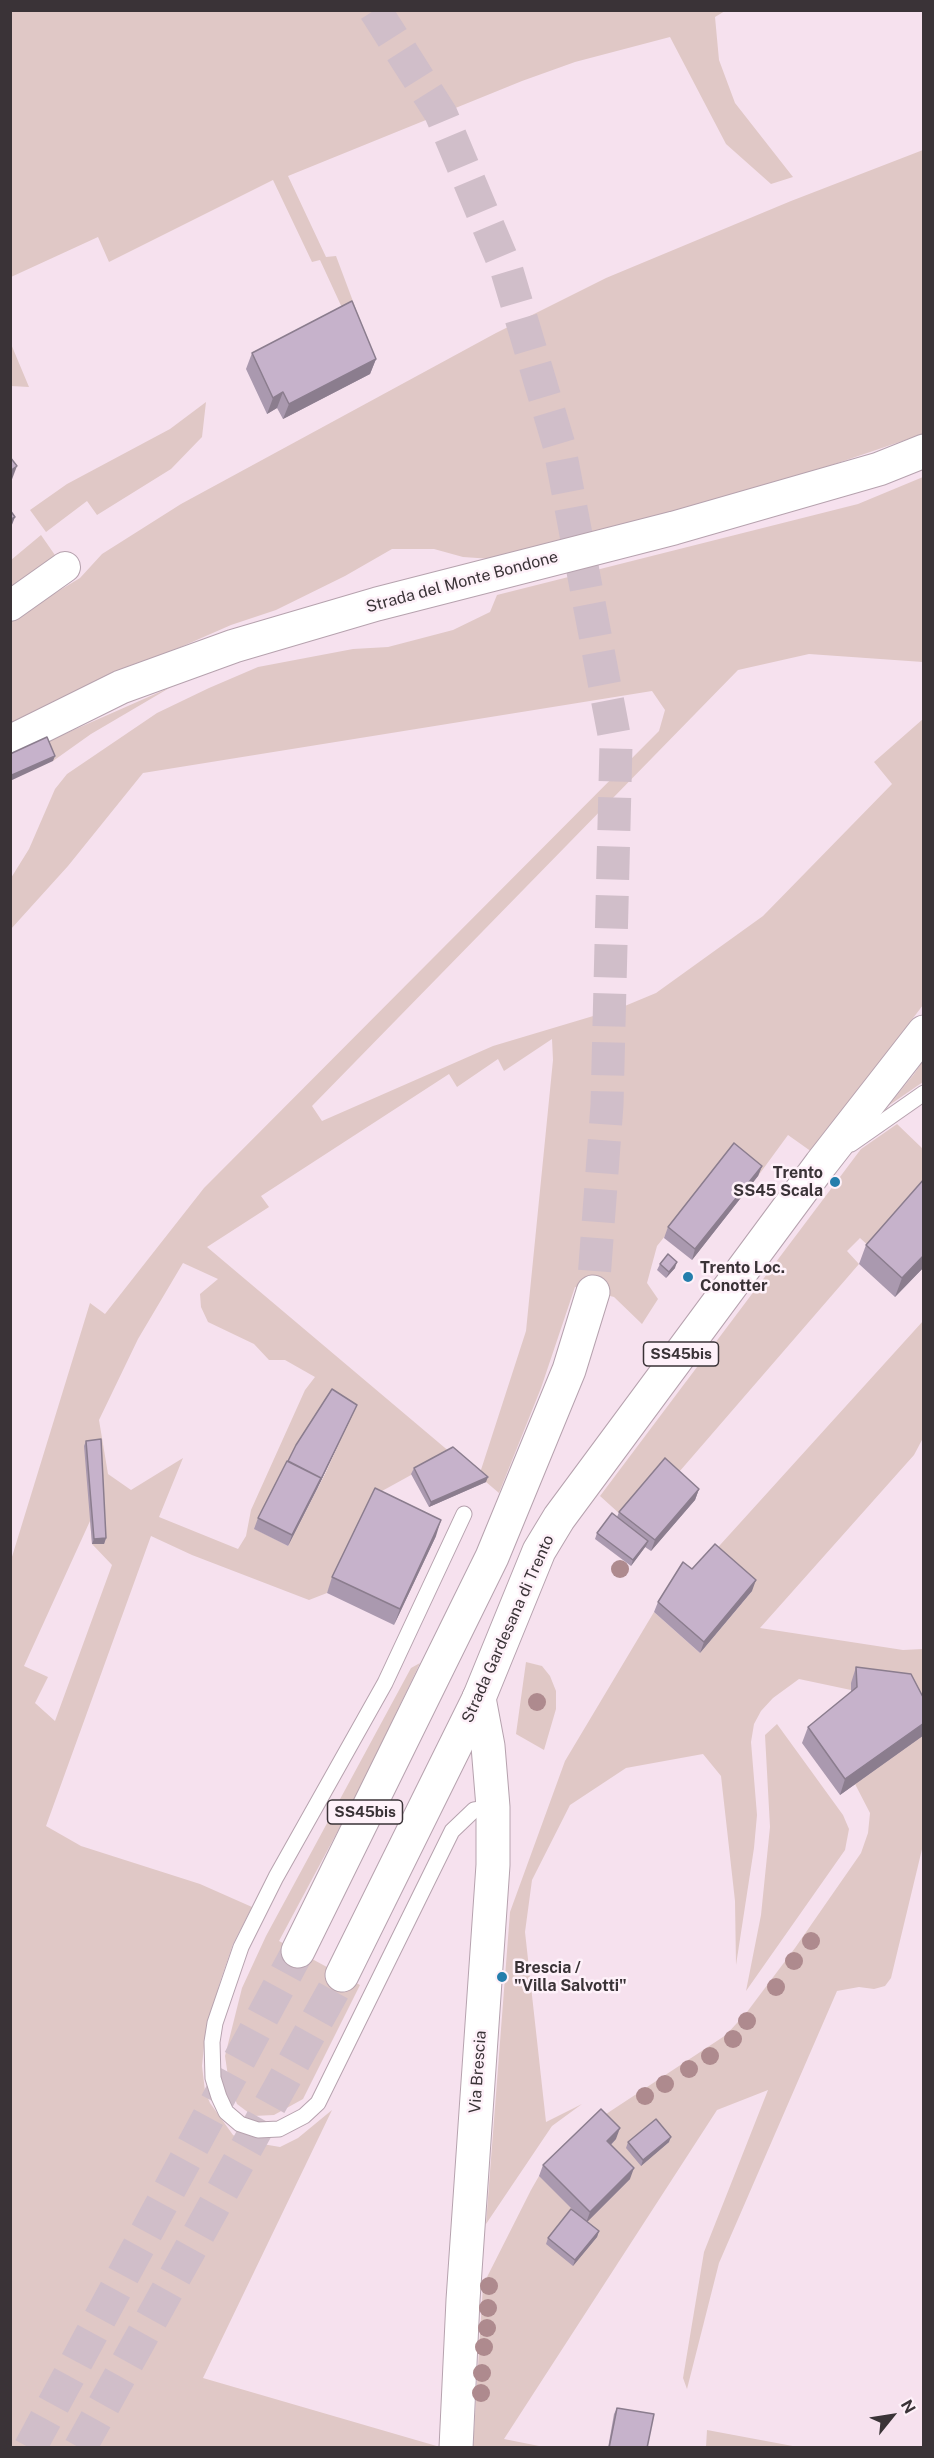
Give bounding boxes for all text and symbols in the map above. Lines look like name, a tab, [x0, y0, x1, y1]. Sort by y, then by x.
street label: Strada del Monte Bondone	[364, 547, 560, 617]
place label: Trento SS45 Scala	[733, 1163, 823, 1201]
marker: Trento SS45 Scala	[828, 1175, 842, 1189]
place label: Trento Loc. Conotter	[700, 1258, 785, 1296]
marker: Trento Loc. Conotter	[681, 1270, 695, 1284]
road number: SS45bis	[644, 1342, 718, 1366]
street label: Strada Gardesana di Trento	[458, 1532, 558, 1726]
road number: SS45bis	[328, 1800, 403, 1824]
place label: Brescia / "Villa Salvotti"	[514, 1958, 627, 1996]
marker: Brescia / "Villa Salvotti"	[495, 1970, 509, 1984]
street label: Via Brescia	[466, 2030, 490, 2114]
north arrow	[862, 2386, 922, 2446]
text: N	[897, 2397, 919, 2417]

